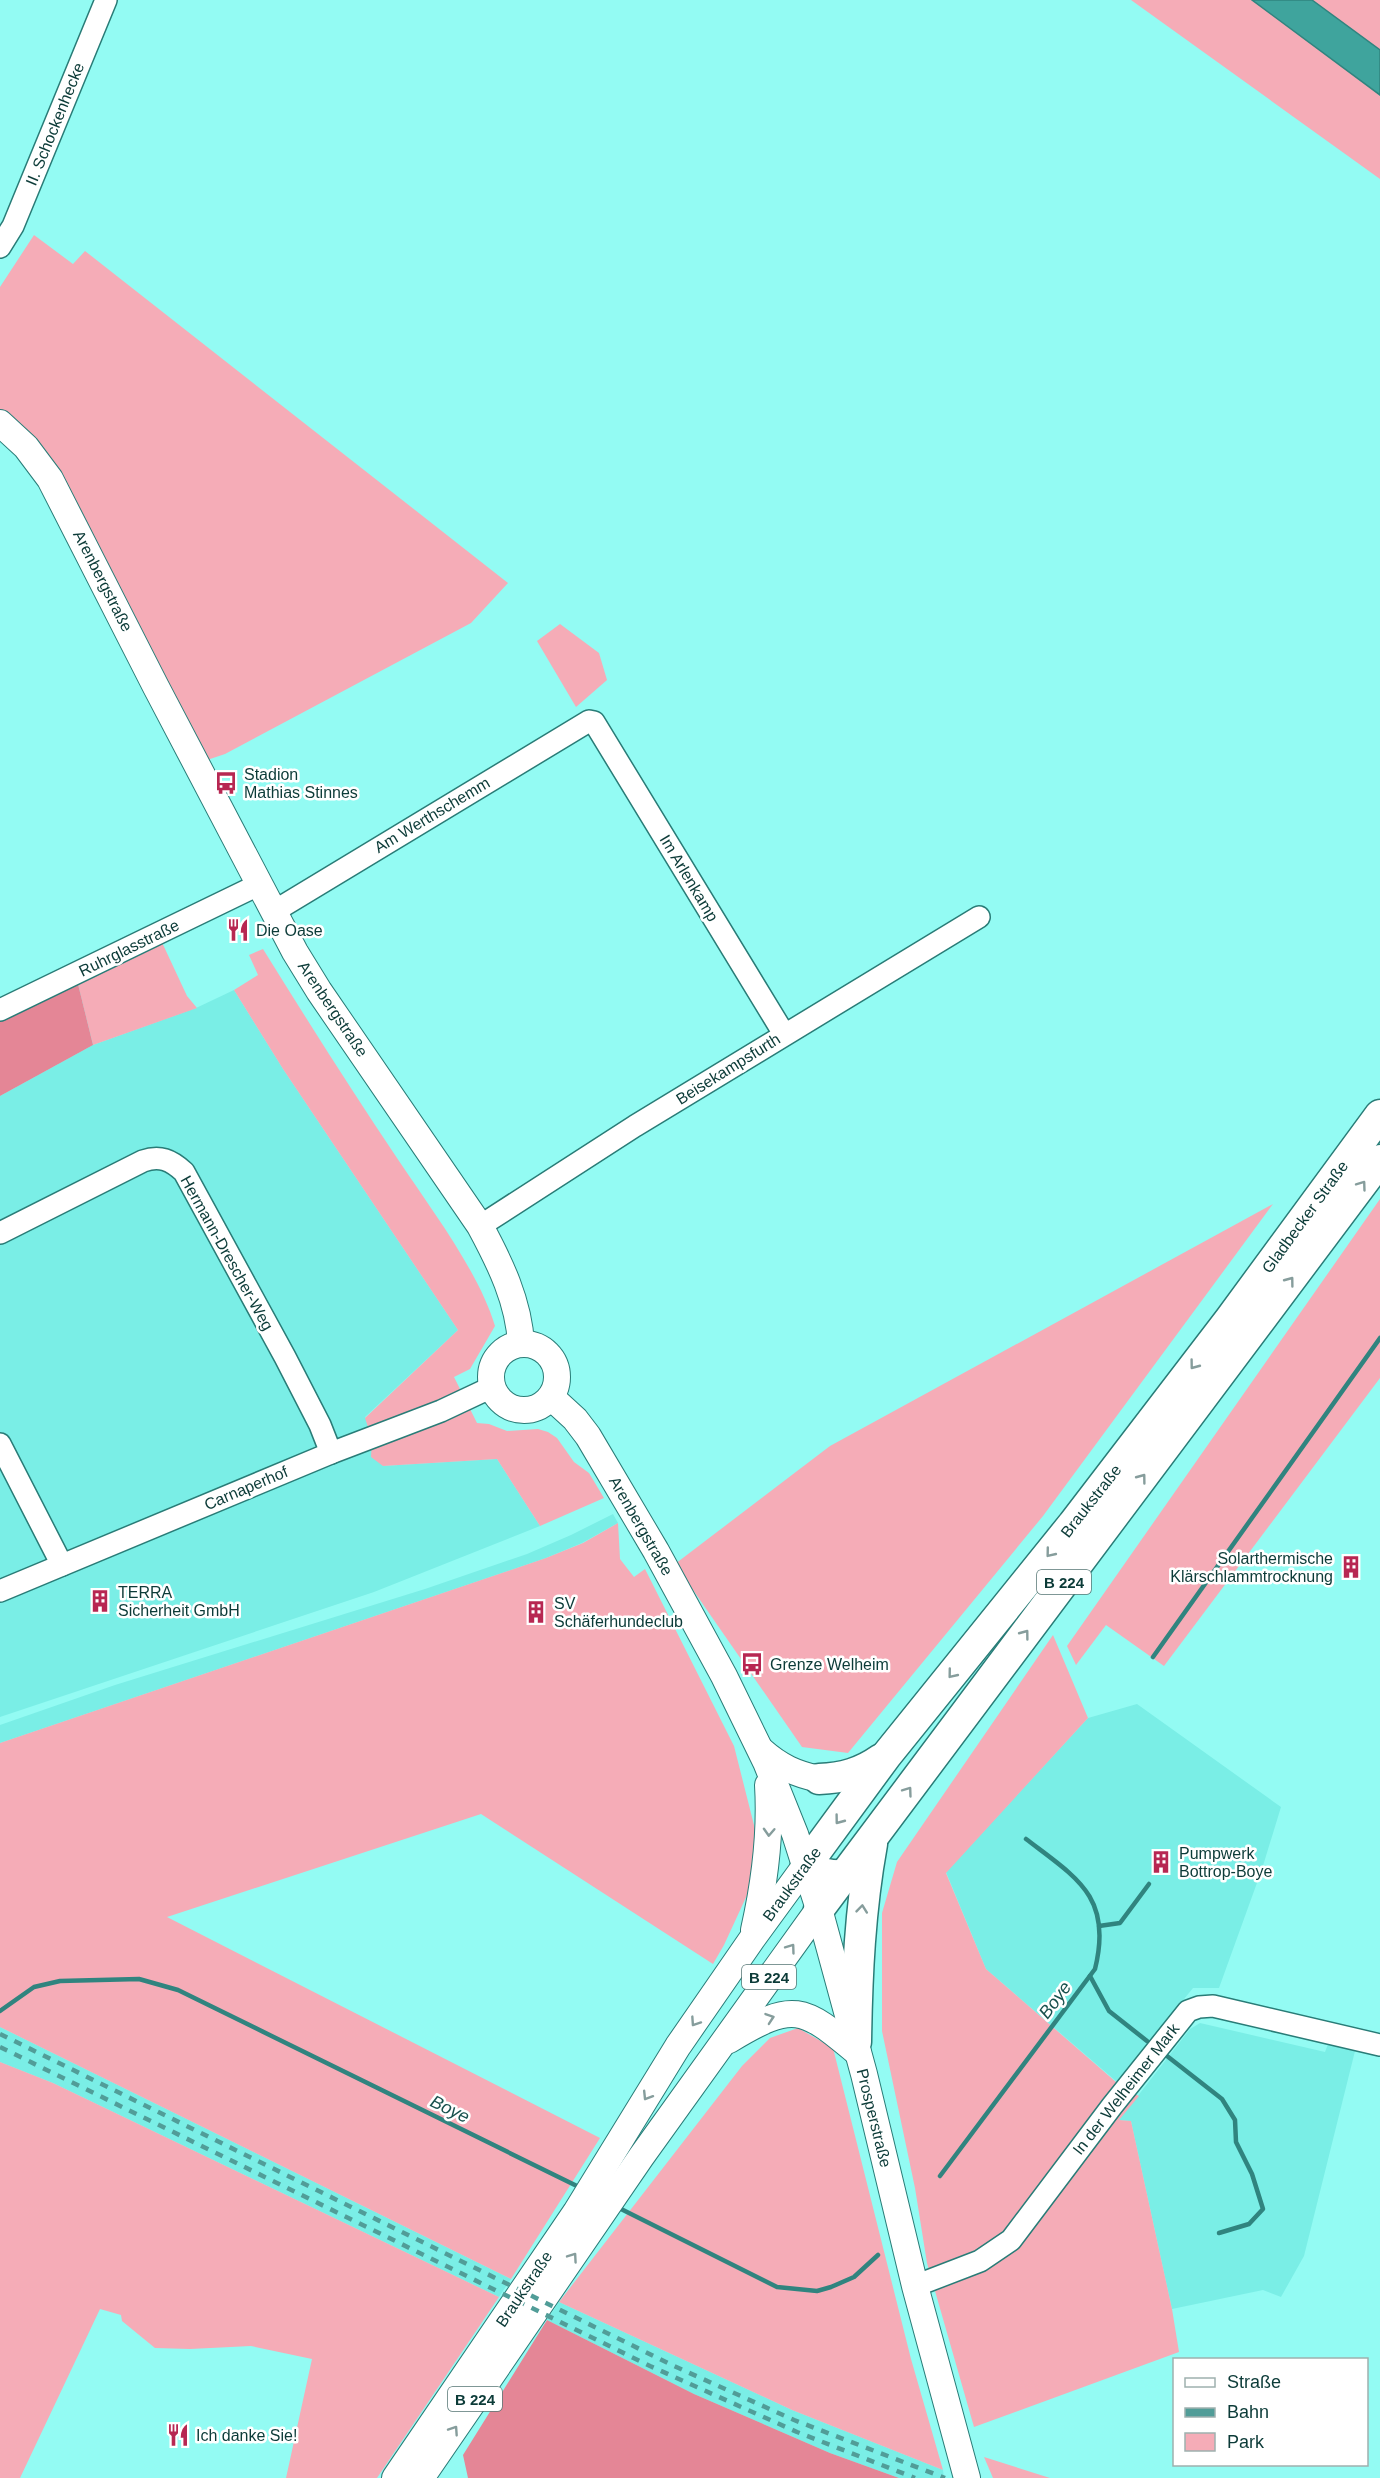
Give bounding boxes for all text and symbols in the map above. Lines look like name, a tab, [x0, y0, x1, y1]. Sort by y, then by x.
street label: II. Schockenhecke	[23, 60, 87, 188]
street label: Arenbergstraße	[70, 528, 136, 634]
place label: Stadion Mathias Stinnes	[244, 766, 358, 801]
bus stop icon: Stadion Mathias Stinnes	[213, 770, 239, 796]
street label: Am Werthschemm	[371, 774, 493, 856]
street label: Im Arlenkamp	[657, 832, 722, 924]
street label: Ruhrglasstraße	[76, 916, 182, 980]
restaurant icon: Die Oase	[225, 917, 251, 943]
place label: Die Oase	[256, 922, 323, 939]
street label: Arenbergstraße	[295, 958, 371, 1060]
street label: Beisekampsfurth	[673, 1030, 783, 1108]
street label: Gladbecker Straße	[1259, 1158, 1351, 1276]
street label: Hermann-Drescher-Weg	[177, 1173, 277, 1333]
one-way arrow	[1355, 1180, 1366, 1191]
one-way arrow	[1283, 1276, 1294, 1287]
one-way arrow	[1191, 1359, 1202, 1370]
street label: Braukstraße	[1057, 1461, 1125, 1541]
street label: Carnaperhof	[202, 1463, 291, 1513]
street label: Arenbergstraße	[606, 1474, 676, 1578]
one-way arrow	[1134, 1474, 1145, 1485]
one-way arrow	[1046, 1546, 1057, 1557]
place label: Solarthermische Klärschlammtrocknung	[1170, 1550, 1333, 1585]
building icon: Solarthermische Klärschlammtrocknung	[1338, 1554, 1364, 1580]
road number: B 224	[1037, 1570, 1091, 1594]
place label: TERRA Sicherheit GmbH	[118, 1584, 240, 1619]
building icon: TERRA Sicherheit GmbH	[87, 1588, 113, 1614]
place label: SV Schäferhundeclub	[554, 1595, 683, 1630]
building icon: SV Schäferhundeclub	[523, 1599, 549, 1625]
one-way arrow	[1017, 1630, 1028, 1641]
bus stop icon: Grenze Welheim	[739, 1651, 765, 1677]
place label: Grenze Welheim	[770, 1656, 889, 1673]
one-way arrow	[949, 1667, 960, 1678]
one-way arrow	[901, 1786, 912, 1797]
one-way arrow	[835, 1814, 846, 1825]
one-way arrow	[762, 1827, 775, 1836]
street label: Braukstraße	[760, 1844, 825, 1924]
place label: Pumpwerk Bottrop-Boye	[1179, 1845, 1272, 1880]
building icon: Pumpwerk Bottrop-Boye	[1148, 1849, 1174, 1875]
one-way arrow	[855, 1904, 868, 1914]
one-way arrow	[784, 1943, 795, 1954]
road number: B 224	[742, 1965, 796, 1989]
water label: Boye	[1035, 1978, 1075, 2022]
one-way arrow	[764, 2013, 775, 2025]
one-way arrow	[691, 2015, 702, 2026]
street label: In der Welheimer Mark	[1070, 2019, 1183, 2158]
street label: Prosperstraße	[853, 2067, 895, 2169]
one-way arrow	[643, 2089, 654, 2100]
water label: Boye	[427, 2091, 473, 2127]
street label: Braukstraße	[493, 2248, 555, 2330]
one-way arrow	[566, 2252, 577, 2263]
legend	[1173, 2358, 1368, 2466]
text: Straße	[1227, 2372, 1281, 2392]
road number: B 224	[448, 2387, 502, 2411]
text: Bahn	[1227, 2402, 1269, 2422]
restaurant icon: Ich danke Sie!	[165, 2422, 191, 2448]
one-way arrow	[447, 2425, 458, 2436]
place label: Ich danke Sie!	[196, 2427, 297, 2444]
text: Park	[1227, 2432, 1265, 2452]

